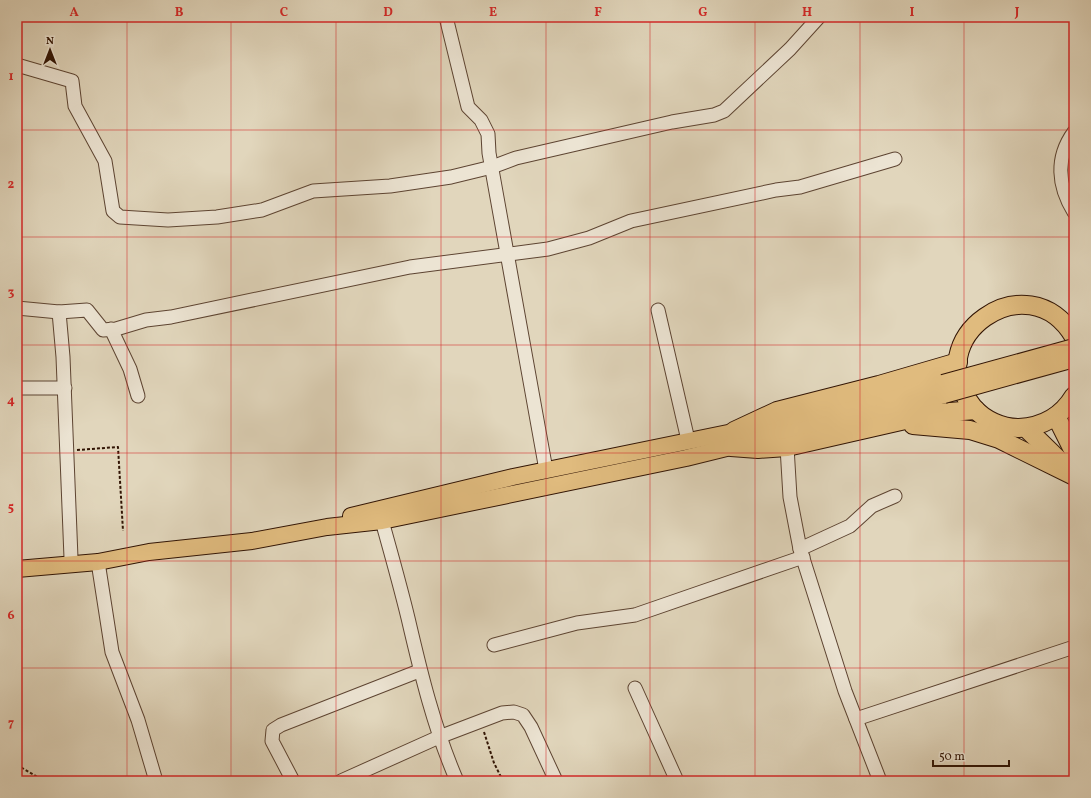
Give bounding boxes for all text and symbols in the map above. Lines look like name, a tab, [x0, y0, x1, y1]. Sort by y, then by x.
text: A	[69, 4, 79, 22]
text: B	[175, 4, 184, 22]
text: C	[280, 4, 288, 22]
text: D	[383, 4, 393, 22]
text: E	[489, 4, 497, 22]
text: F	[594, 4, 602, 22]
text: G	[698, 4, 708, 22]
text: H	[802, 4, 812, 22]
text: I	[910, 4, 915, 22]
text: J	[1014, 4, 1020, 22]
north arrow	[30, 30, 70, 70]
text: N	[46, 34, 54, 49]
text: 1	[8, 68, 14, 86]
text: 2	[8, 176, 15, 194]
text: 3	[8, 284, 15, 302]
text: 4	[7, 392, 15, 410]
text: 5	[8, 499, 14, 517]
text: 6	[7, 607, 15, 625]
text: 7	[8, 715, 14, 733]
scale bar	[933, 742, 1009, 768]
text: 50 m	[939, 749, 965, 765]

